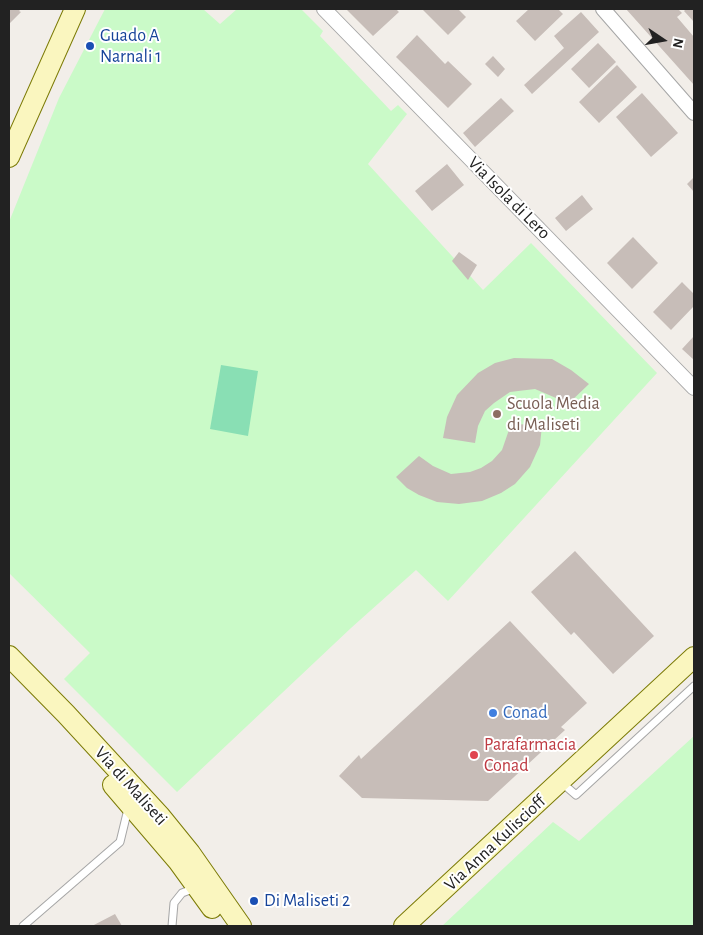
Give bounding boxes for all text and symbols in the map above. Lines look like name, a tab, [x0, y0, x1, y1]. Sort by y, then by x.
north arrow	[638, 15, 688, 65]
place label: Guado A Narnali 1	[100, 25, 161, 68]
text: N	[670, 37, 686, 49]
marker: Guado A Narnali 1	[84, 40, 96, 52]
street label: Via Isola di Lero	[463, 152, 555, 244]
place label: Scuola Media di Maliseti	[507, 393, 600, 436]
marker: Scuola Media di Maliseti	[491, 408, 503, 420]
place label: Conad	[503, 702, 548, 724]
marker: Conad	[487, 707, 499, 719]
place label: Parafarmacia Conad	[484, 734, 576, 776]
street label: Via di Maliseti	[90, 742, 172, 830]
marker: Parafarmacia Conad	[468, 749, 480, 761]
street label: Via Anna Kuliscioff	[440, 791, 550, 895]
place label: Di Maliseti 2	[264, 890, 350, 912]
marker: Di Maliseti 2	[248, 895, 260, 907]

